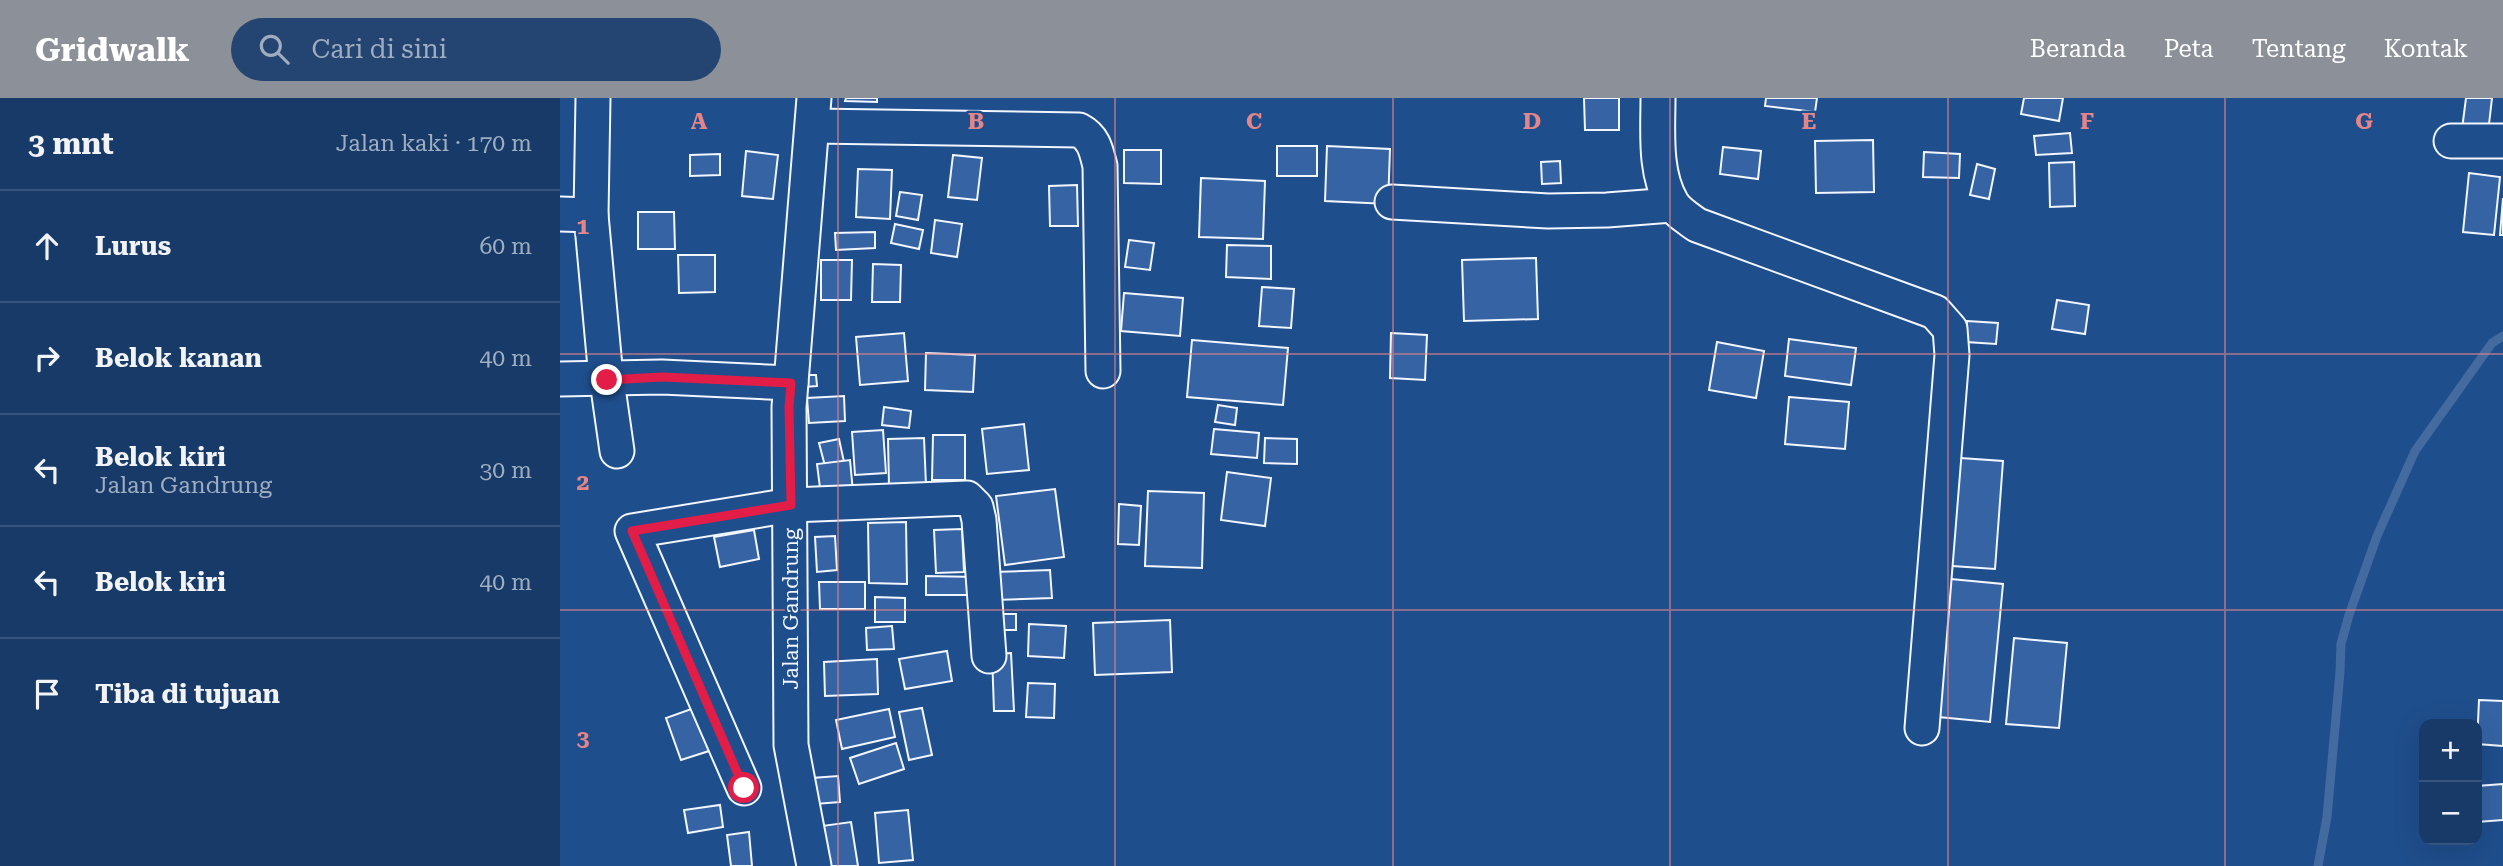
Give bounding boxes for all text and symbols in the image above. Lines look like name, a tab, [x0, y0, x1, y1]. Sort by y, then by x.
search box	[231, 18, 721, 81]
text: Gridwalk	[35, 30, 189, 69]
icon: search	[255, 30, 293, 68]
text: Cari di sini	[311, 34, 447, 64]
text: Beranda	[2030, 35, 2126, 63]
text: Peta	[2164, 35, 2214, 63]
text: Tentang	[2252, 35, 2346, 63]
text: Kontak	[2384, 35, 2468, 63]
text: A	[691, 108, 708, 135]
text: B	[968, 108, 984, 135]
text: C	[1246, 108, 1262, 135]
text: D	[1523, 108, 1541, 135]
text: E	[1802, 108, 1816, 135]
text: F	[2080, 108, 2094, 135]
text: G	[2355, 108, 2373, 135]
text: 3 mnt	[28, 126, 114, 161]
text: Jalan kaki · 170 m	[336, 130, 532, 157]
text: 1	[577, 213, 590, 240]
icon: ahead	[28, 227, 66, 265]
text: Lurus	[95, 231, 171, 261]
text: 60 m	[479, 233, 532, 260]
icon: right	[28, 339, 66, 377]
text: Belok kanan	[95, 343, 262, 373]
text: 40 m	[479, 345, 532, 372]
route end	[591, 364, 622, 395]
text: Belok kiri	[95, 442, 226, 472]
icon: left	[28, 451, 66, 489]
text: 30 m	[479, 457, 532, 484]
text: 2	[577, 469, 589, 496]
text: Jalan Gandrung	[95, 472, 272, 499]
street label: Jalan Gandrung	[779, 528, 803, 690]
icon: left	[28, 563, 66, 601]
text: Belok kiri	[95, 567, 226, 597]
text: 40 m	[479, 569, 532, 596]
icon: arrive	[28, 675, 66, 713]
text: Tiba di tujuan	[95, 679, 280, 709]
map controls	[2419, 719, 2482, 845]
button: +	[2419, 719, 2482, 782]
text: 3	[577, 725, 590, 752]
route start	[728, 772, 759, 803]
button: −	[2419, 782, 2482, 845]

